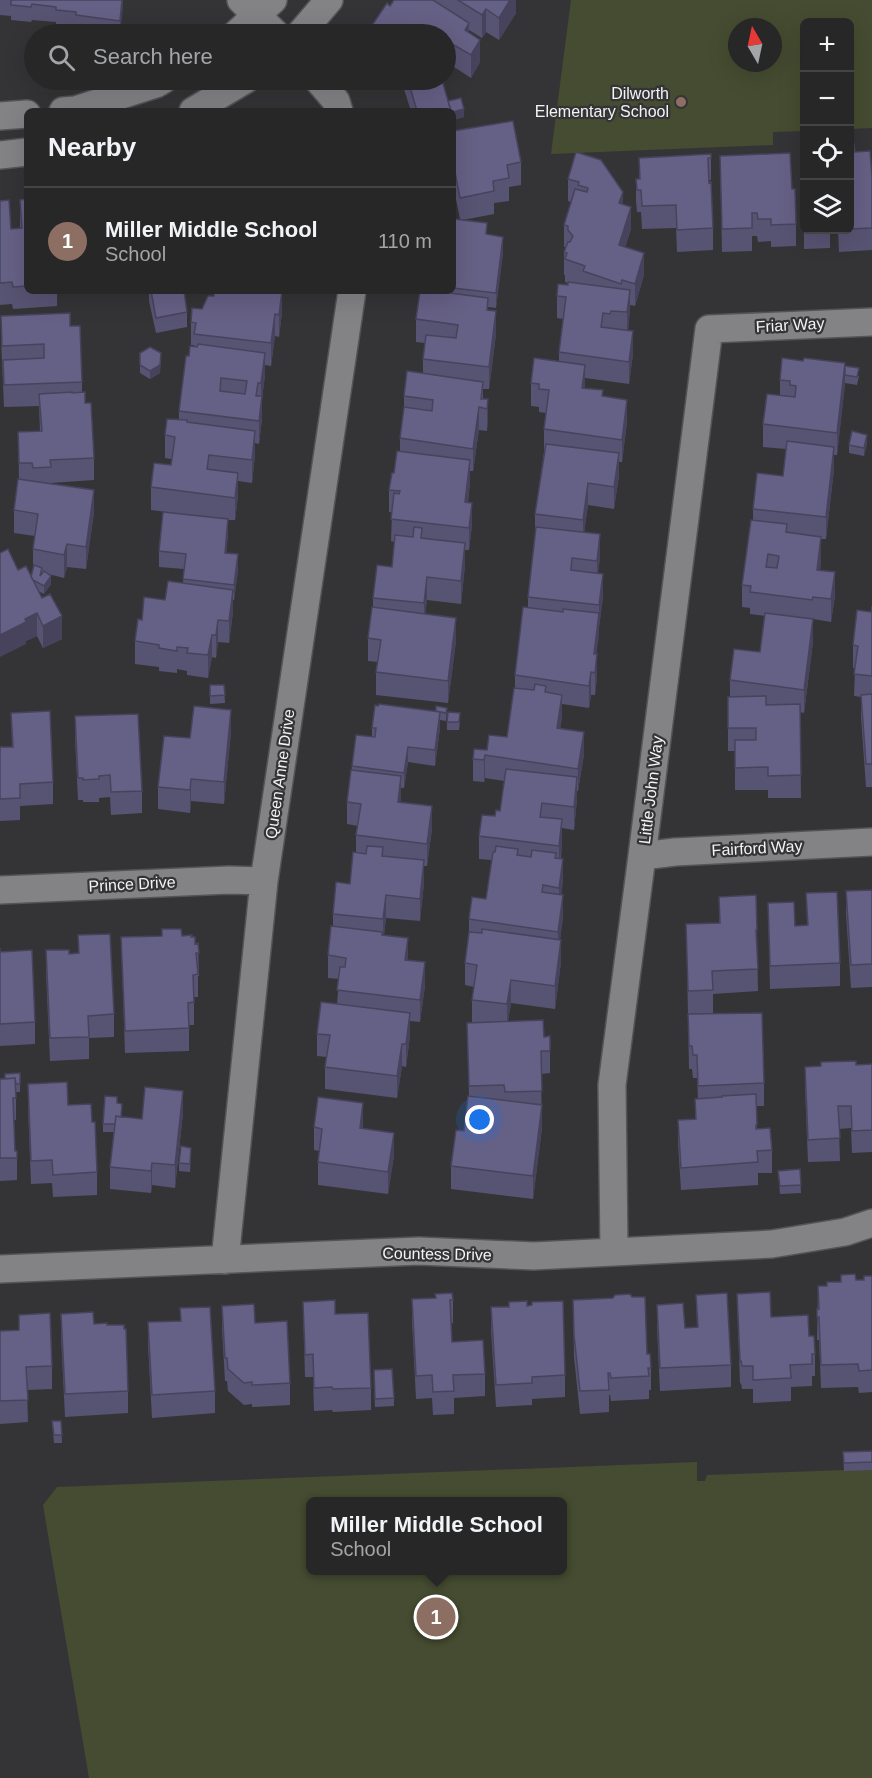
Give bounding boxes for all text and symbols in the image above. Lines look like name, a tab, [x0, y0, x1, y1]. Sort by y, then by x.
north arrow	[728, 18, 782, 72]
map controls	[800, 18, 854, 234]
button: +	[800, 18, 854, 72]
search box	[24, 24, 456, 90]
icon: search	[45, 41, 78, 74]
text: Search here	[93, 44, 213, 69]
button: −	[800, 72, 854, 126]
place label: Dilworth Elementary School	[535, 85, 669, 120]
marker: Dilworth Elementary School	[674, 95, 688, 109]
button: locate	[800, 126, 854, 180]
text: Nearby	[48, 132, 136, 162]
button: layers	[800, 180, 854, 234]
text: Miller Middle School	[105, 217, 318, 242]
text: 1	[62, 230, 73, 252]
text: 110 m	[378, 230, 432, 252]
text: School	[105, 243, 166, 265]
street label: Friar Way	[755, 315, 825, 335]
street label: Queen Anne Drive	[262, 708, 298, 840]
street label: Little John Way	[636, 735, 666, 845]
street label: Fairford Way	[711, 837, 803, 859]
street label: Prince Drive	[88, 873, 176, 895]
your location	[465, 1105, 494, 1134]
street label: Countess Drive	[382, 1245, 492, 1263]
popup	[306, 1497, 567, 1575]
text: Miller Middle School	[330, 1512, 543, 1537]
text: School	[330, 1538, 391, 1560]
pin: 1	[416, 1594, 456, 1640]

